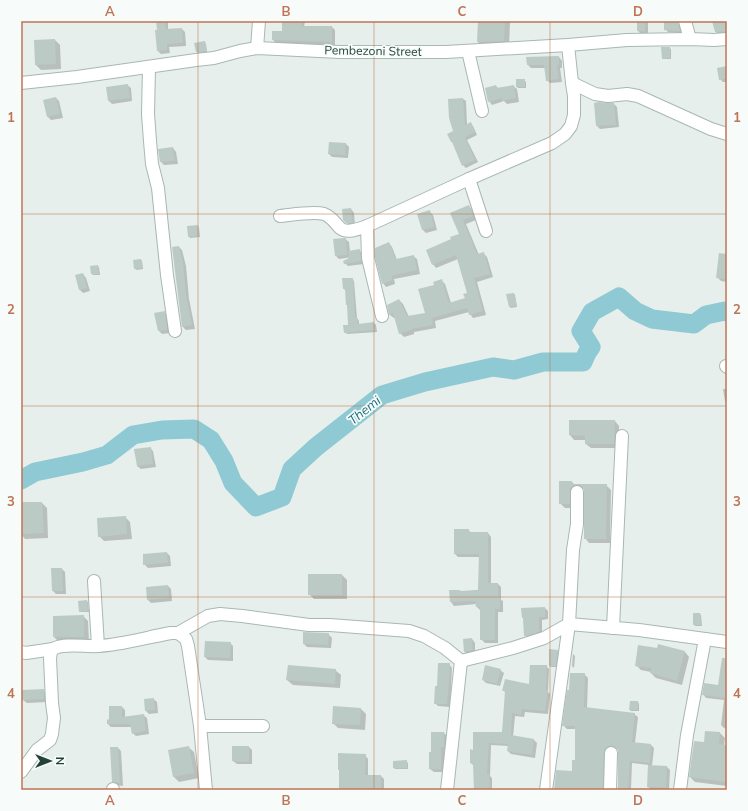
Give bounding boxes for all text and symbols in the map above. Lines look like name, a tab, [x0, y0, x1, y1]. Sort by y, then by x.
text: A	[105, 3, 115, 19]
text: B	[282, 3, 291, 19]
text: C	[458, 3, 467, 19]
text: D	[633, 3, 643, 19]
street label: Pembezoni Street	[324, 42, 422, 59]
text: 1	[7, 109, 15, 125]
text: 1	[733, 109, 741, 125]
text: 2	[7, 301, 15, 317]
text: 2	[733, 301, 741, 317]
water label: Themi	[345, 392, 384, 428]
text: 3	[7, 493, 15, 509]
text: 3	[733, 493, 741, 509]
text: 4	[7, 685, 15, 701]
text: 4	[733, 685, 741, 701]
north arrow	[30, 741, 70, 781]
text: N	[53, 757, 67, 765]
text: A	[105, 792, 115, 808]
text: B	[282, 792, 291, 808]
text: C	[458, 792, 467, 808]
text: D	[633, 792, 643, 808]

